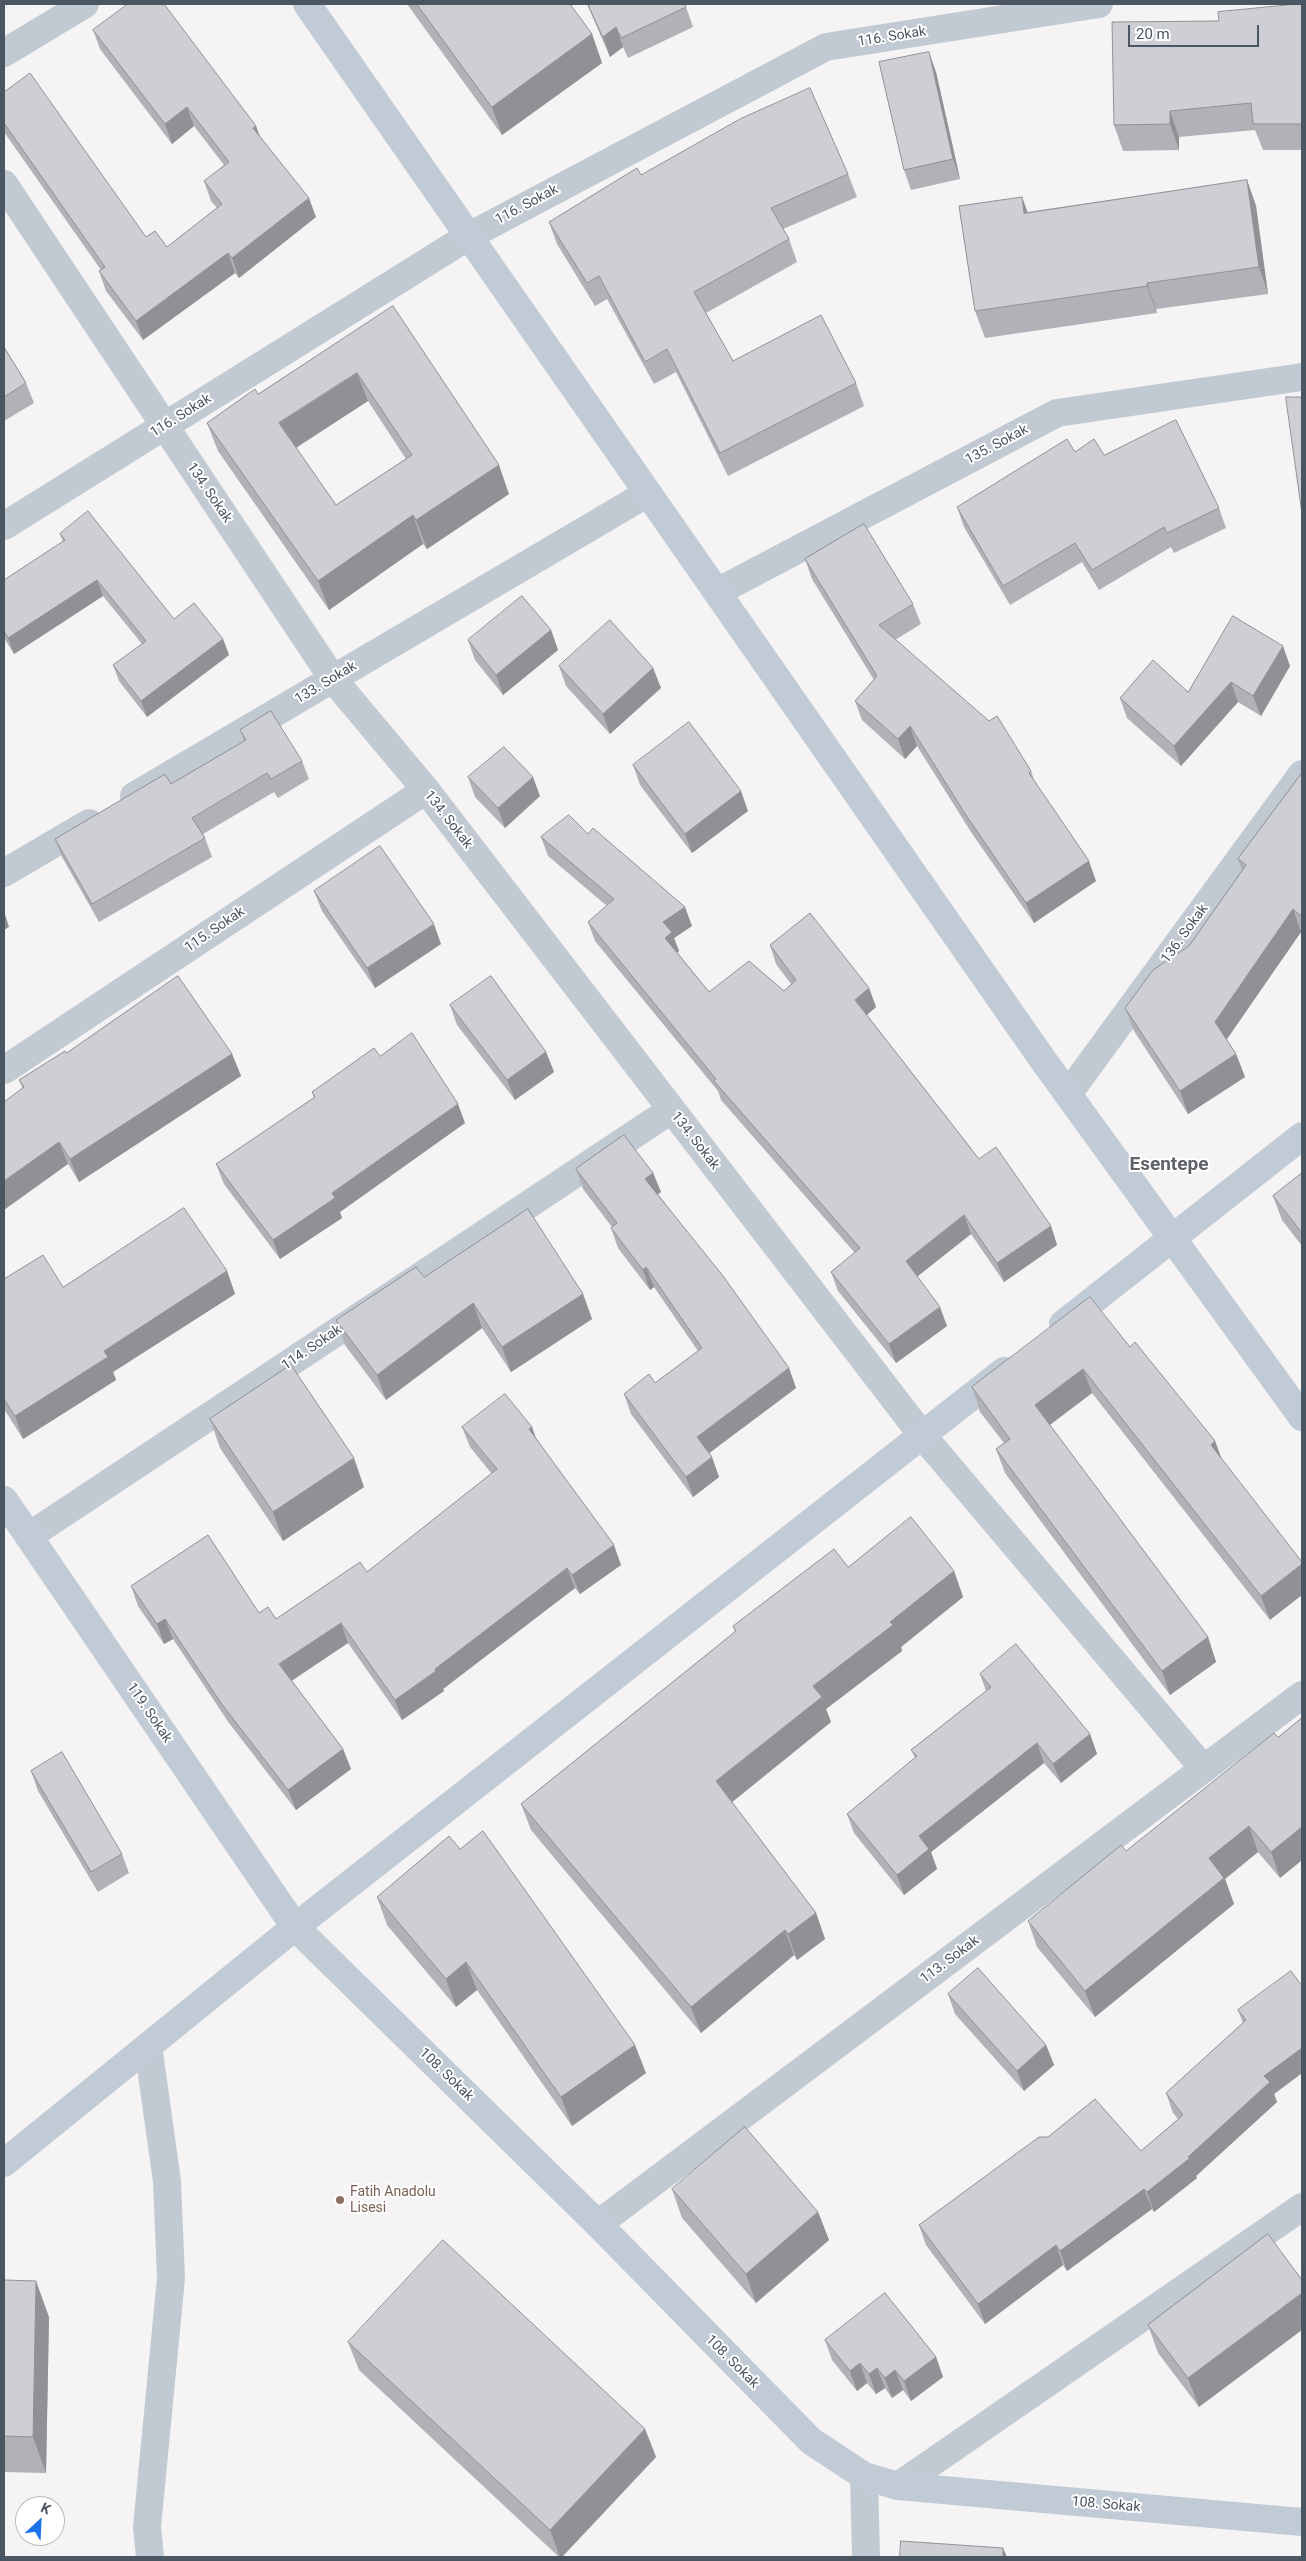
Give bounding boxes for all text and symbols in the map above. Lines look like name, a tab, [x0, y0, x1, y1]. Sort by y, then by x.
scale bar	[1131, 15, 1262, 47]
street label: 116. Sokak	[857, 23, 927, 51]
text: 20 m	[1136, 25, 1170, 43]
street label: 116. Sokak	[493, 181, 561, 229]
street label: 116. Sokak	[147, 391, 215, 441]
street label: 135. Sokak	[963, 421, 1031, 469]
street label: 134. Sokak	[183, 460, 235, 526]
street label: 133. Sokak	[292, 658, 360, 708]
street label: 134. Sokak	[420, 788, 476, 852]
street label: 136. Sokak	[1158, 901, 1212, 967]
street label: 115. Sokak	[182, 904, 248, 956]
street label: 134. Sokak	[667, 1109, 723, 1173]
district label: Esentepe	[1130, 1154, 1208, 1176]
street label: 114. Sokak	[279, 1322, 345, 1374]
street label: 119. Sokak	[123, 1680, 175, 1746]
street label: 113. Sokak	[917, 1933, 983, 1987]
street label: 108. Sokak	[415, 2045, 477, 2105]
place label: Fatih Anadolu Lisesi	[350, 2184, 436, 2216]
marker: Fatih Anadolu Lisesi	[334, 2194, 346, 2206]
street label: 108. Sokak	[702, 2332, 762, 2392]
street label: 108. Sokak	[1071, 2494, 1141, 2516]
north arrow	[15, 2496, 65, 2546]
text: K	[38, 2499, 53, 2517]

